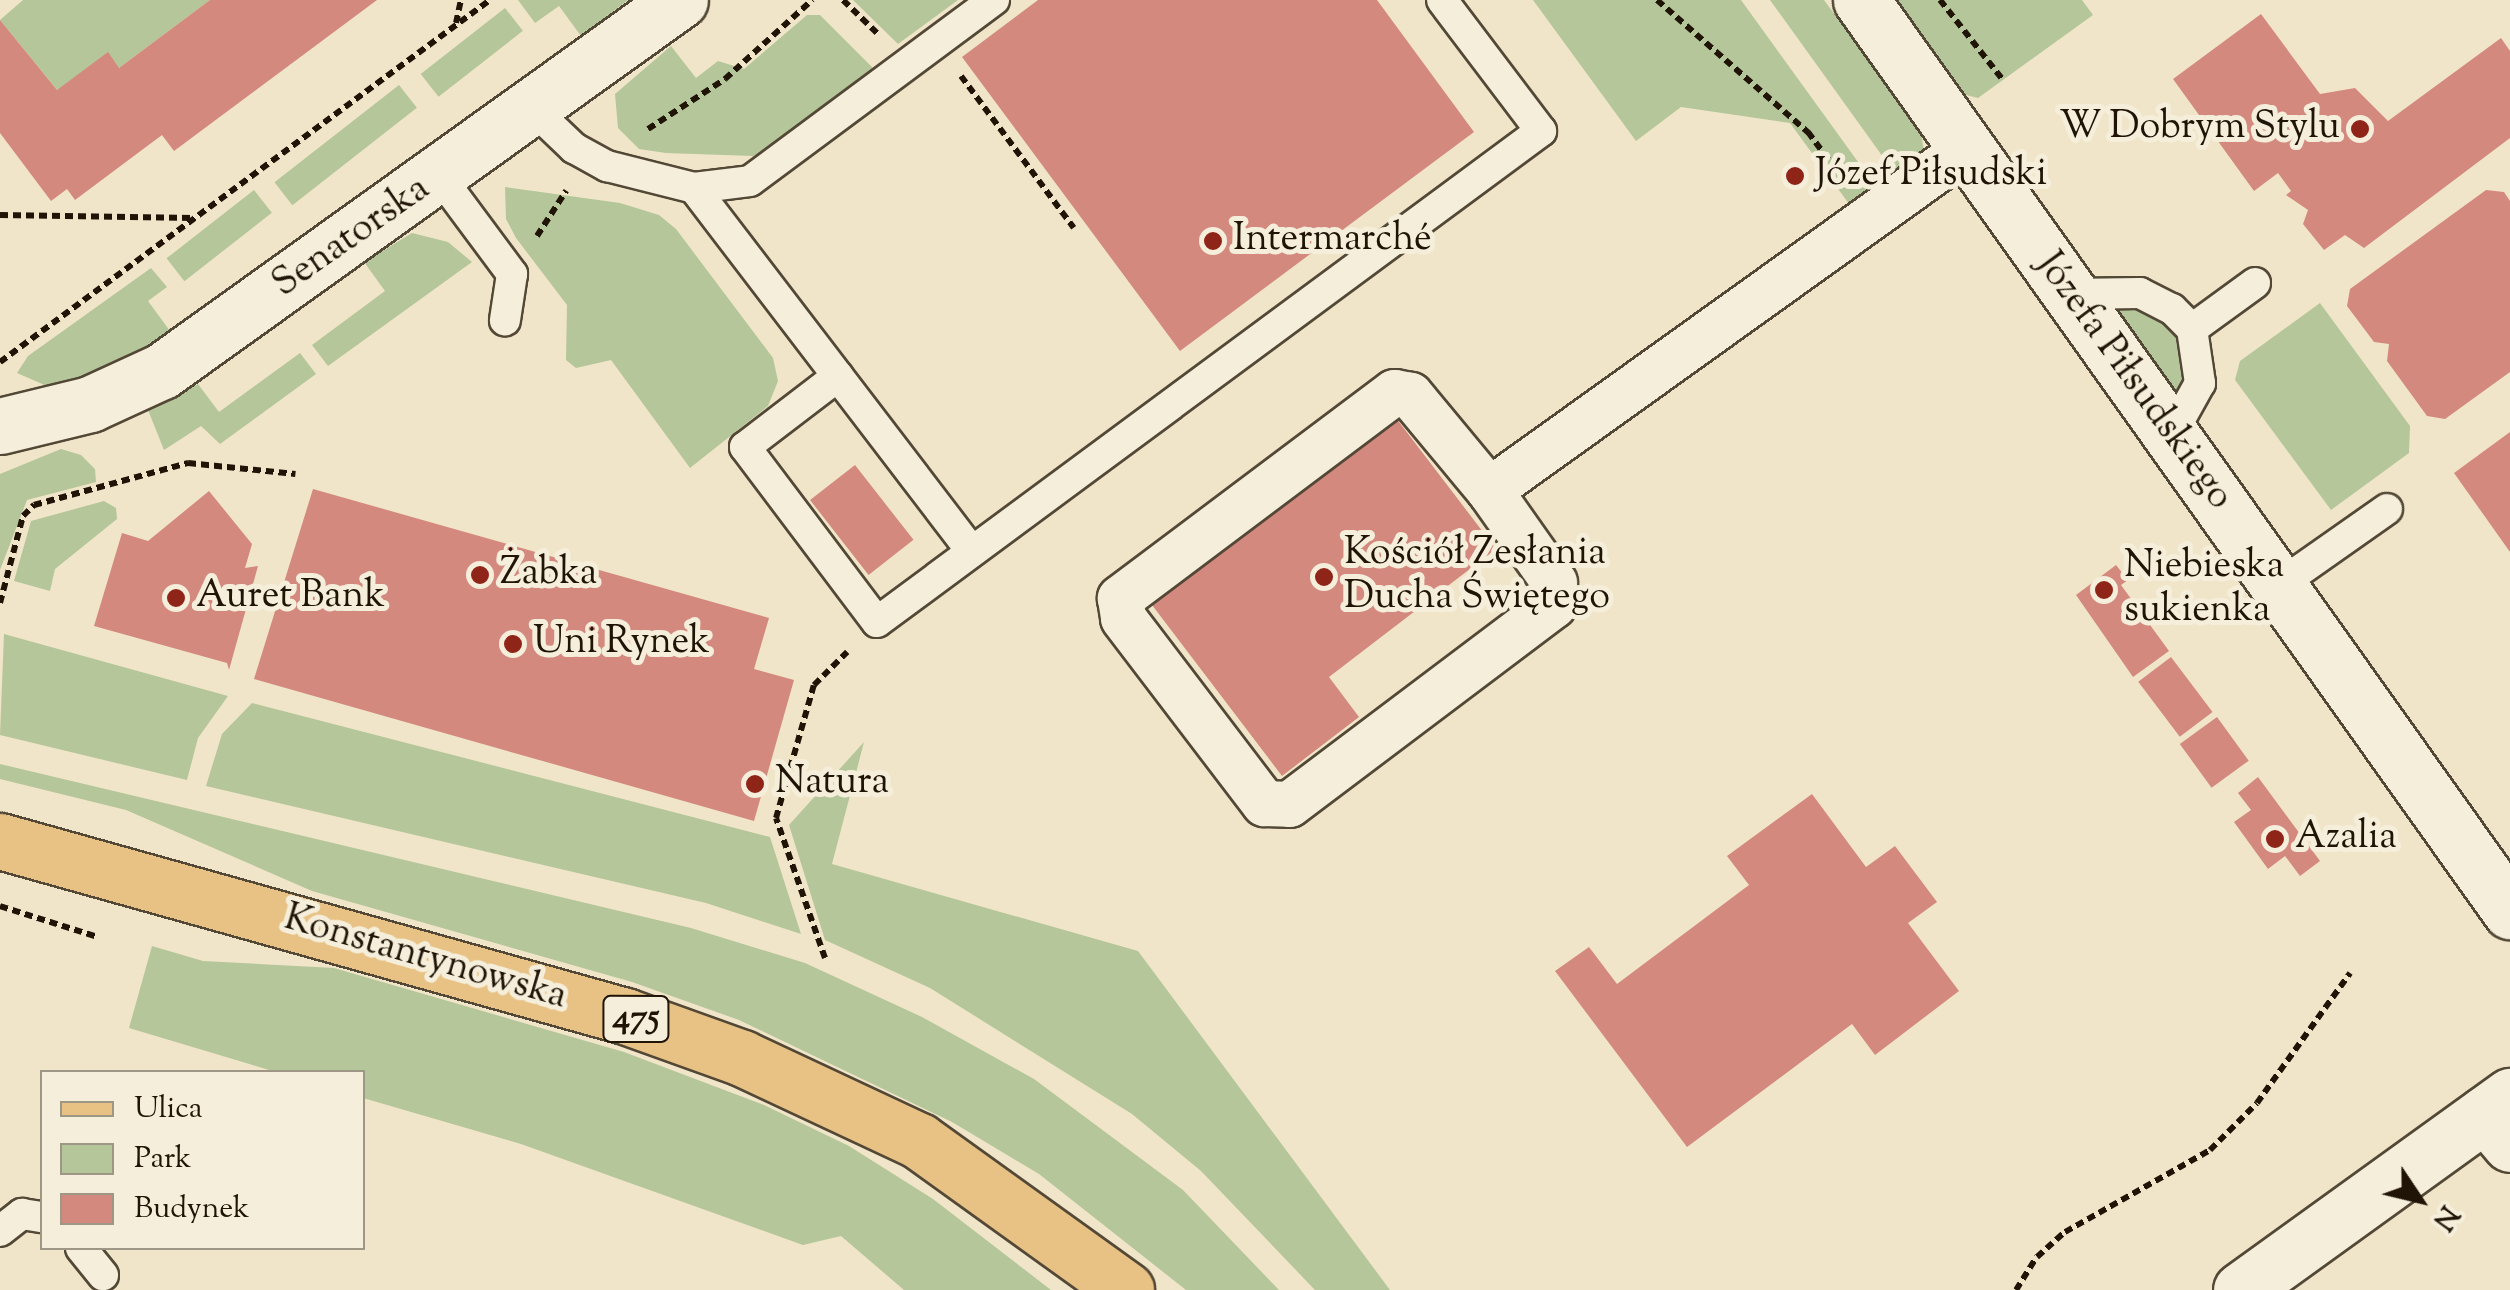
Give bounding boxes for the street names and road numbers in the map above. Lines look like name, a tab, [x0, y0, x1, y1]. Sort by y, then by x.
street label: Senatorska	[265, 167, 439, 309]
street label: Józefa Piłsudskiego	[2025, 245, 2241, 519]
street label: Konstantynowska	[278, 897, 572, 1021]
road number: 475	[601, 989, 671, 1049]

